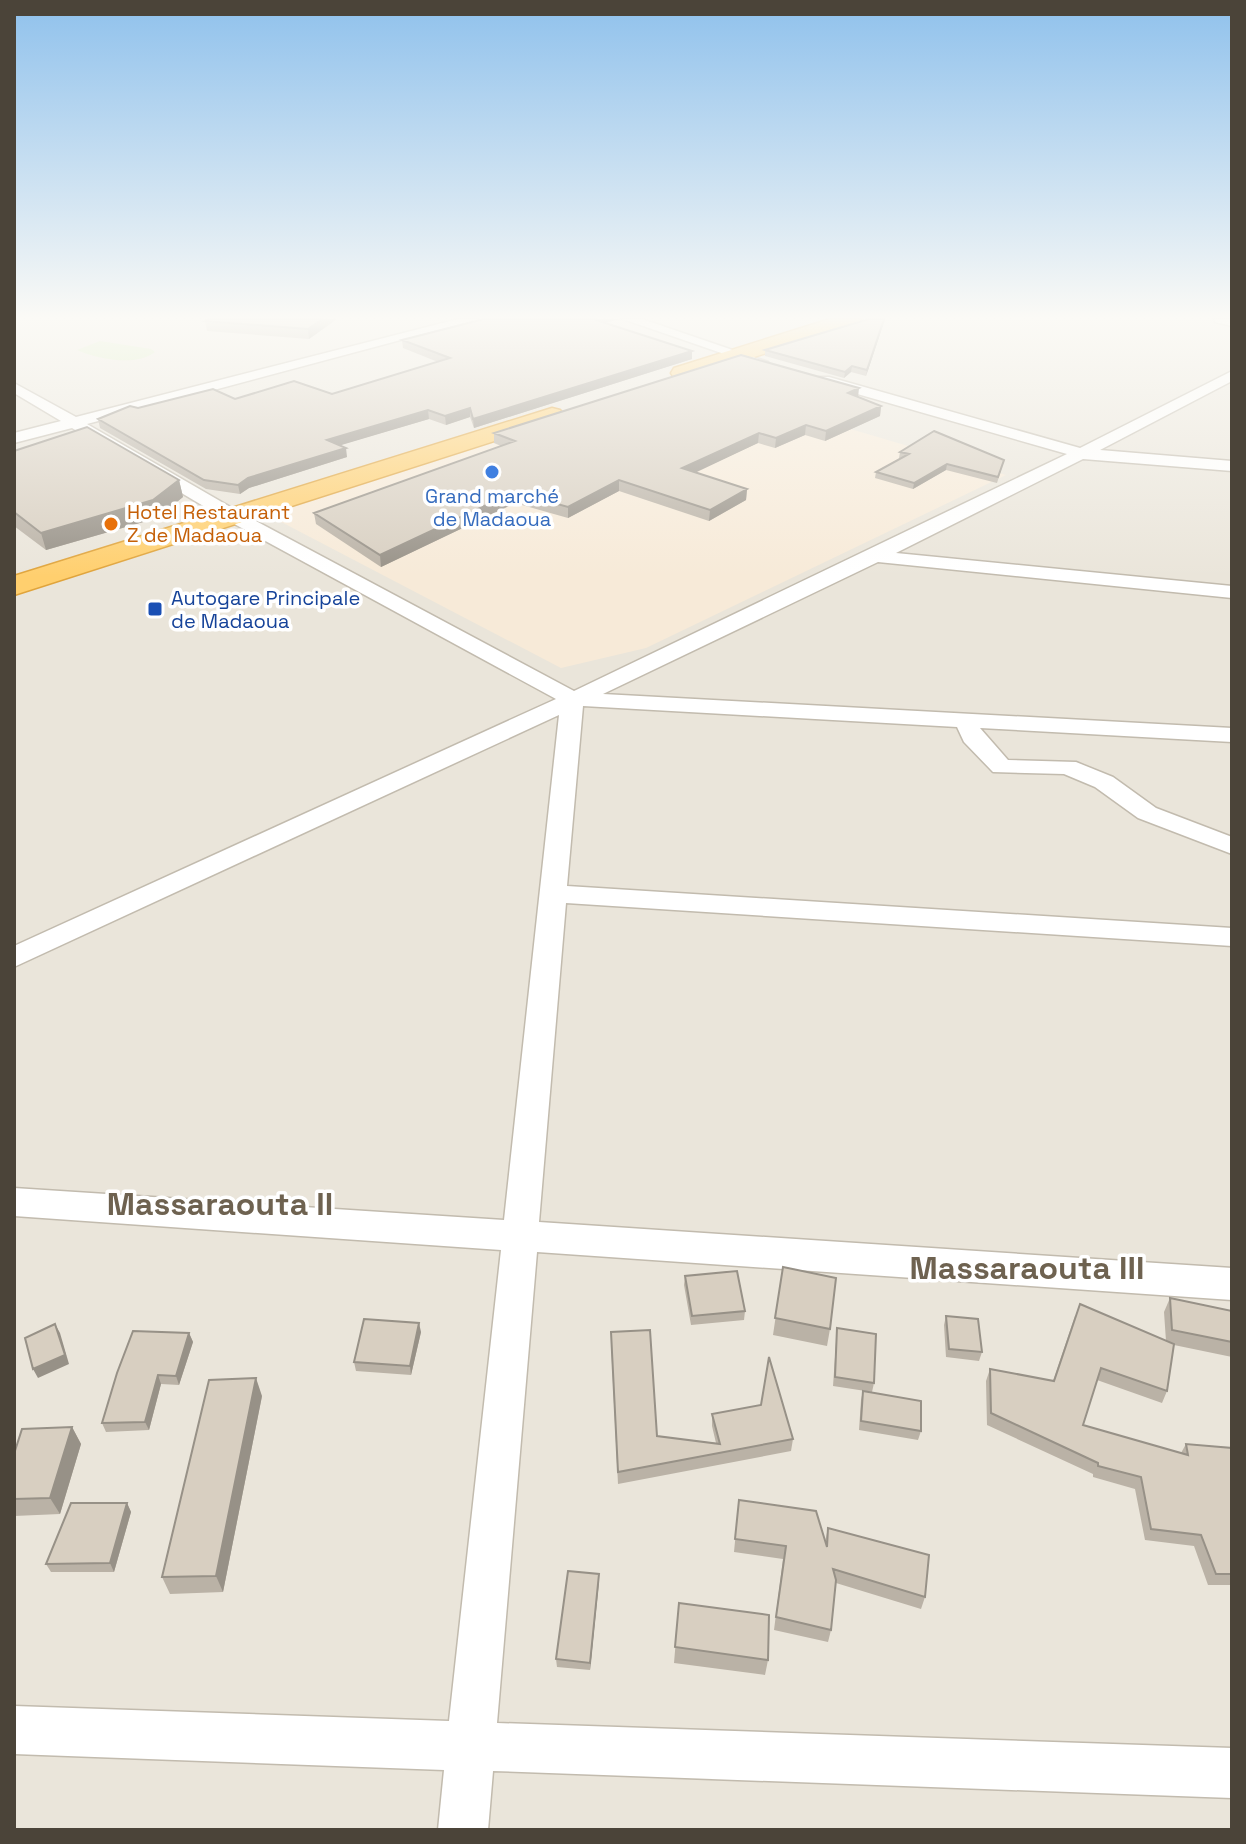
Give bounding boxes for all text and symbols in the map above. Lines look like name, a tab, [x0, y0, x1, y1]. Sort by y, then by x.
marker: Grand marché de Madaoua	[483, 463, 501, 481]
place label: Grand marché de Madaoua	[425, 483, 559, 532]
place label: Hotel Restaurant Z de Madaoua	[127, 499, 290, 548]
marker: Hotel Restaurant Z de Madaoua	[102, 515, 120, 533]
place label: Autogare Principale de Madaoua	[171, 585, 360, 634]
marker: Autogare Principale de Madaoua	[146, 600, 164, 618]
district label: Massaraouta II	[107, 1184, 333, 1224]
district label: Massaraouta III	[910, 1248, 1144, 1288]

